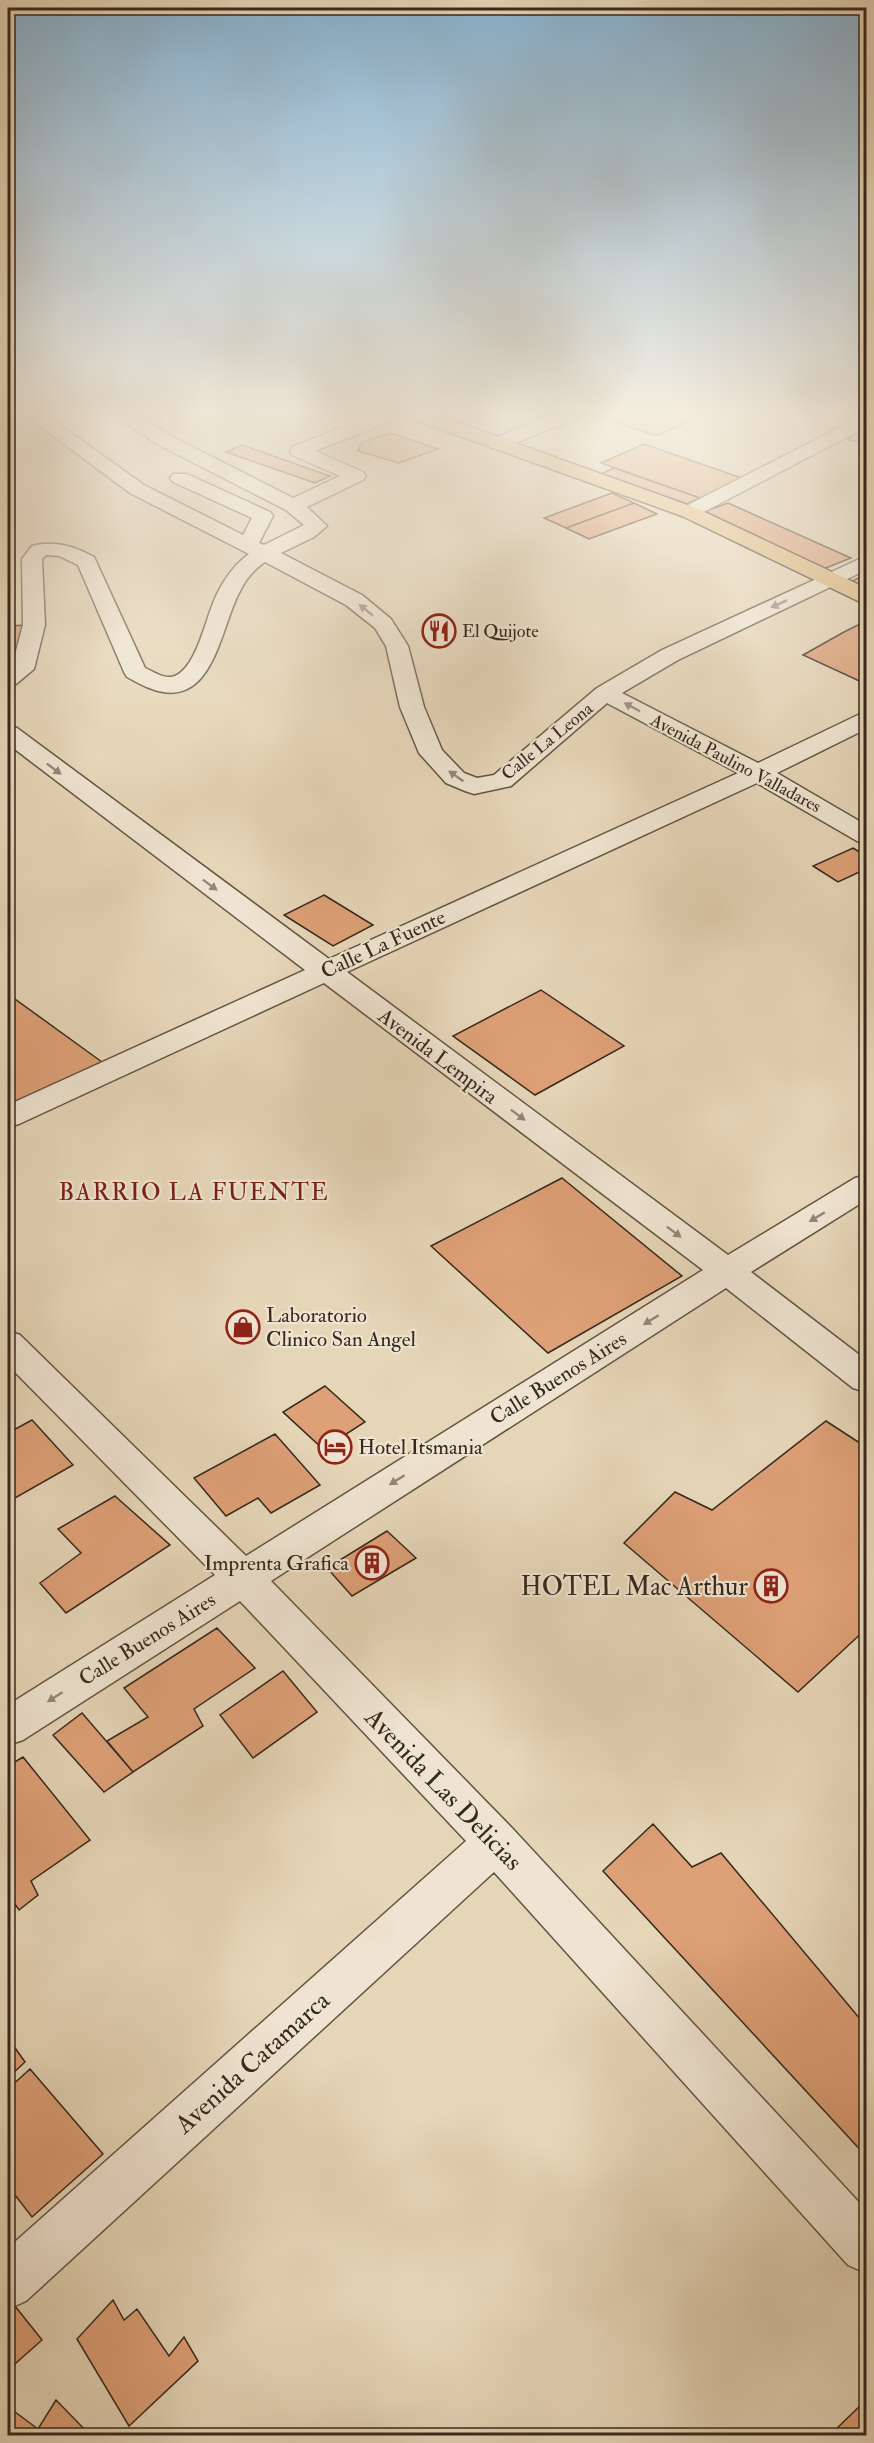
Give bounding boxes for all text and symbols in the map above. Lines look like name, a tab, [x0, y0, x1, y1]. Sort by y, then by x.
one-way arrow	[770, 600, 787, 609]
one-way arrow	[359, 604, 374, 617]
restaurant icon: El Quijote	[421, 613, 457, 649]
place label: El Quijote	[462, 620, 539, 643]
street label: Calle La Leona	[497, 697, 598, 785]
one-way arrow	[623, 702, 640, 712]
street label: Avenida Paulino Valladares	[646, 708, 825, 818]
one-way arrow	[47, 762, 62, 774]
one-way arrow	[448, 770, 464, 782]
one-way arrow	[203, 879, 218, 891]
street label: Calle La Fuente	[316, 904, 450, 985]
street label: Avenida Lempira	[372, 1002, 503, 1110]
one-way arrow	[510, 1109, 525, 1121]
district label: BARRIO LA FUENTE	[59, 1177, 329, 1208]
one-way arrow	[808, 1211, 825, 1222]
one-way arrow	[666, 1226, 682, 1238]
place label: Laboratorio Clinico San Angel	[266, 1302, 416, 1353]
shop icon: Laboratorio Clinico San Angel	[225, 1309, 261, 1345]
one-way arrow	[643, 1314, 659, 1325]
street label: Calle Buenos Aires	[485, 1326, 632, 1431]
hotel icon: Hotel Itsmania	[317, 1429, 353, 1465]
place label: Hotel Itsmania	[358, 1434, 483, 1461]
one-way arrow	[390, 1474, 406, 1486]
building icon: Imprenta Grafica	[354, 1545, 390, 1581]
place label: Imprenta Grafica	[204, 1550, 349, 1577]
building icon: HOTEL Mac Arthur	[753, 1568, 789, 1604]
place label: HOTEL Mac Arthur	[521, 1571, 748, 1603]
street label: Calle Buenos Aires	[74, 1587, 221, 1692]
one-way arrow	[47, 1691, 63, 1702]
street label: Avenida Las Delicias	[357, 1701, 529, 1878]
street label: Avenida Catamarca	[168, 1985, 337, 2141]

